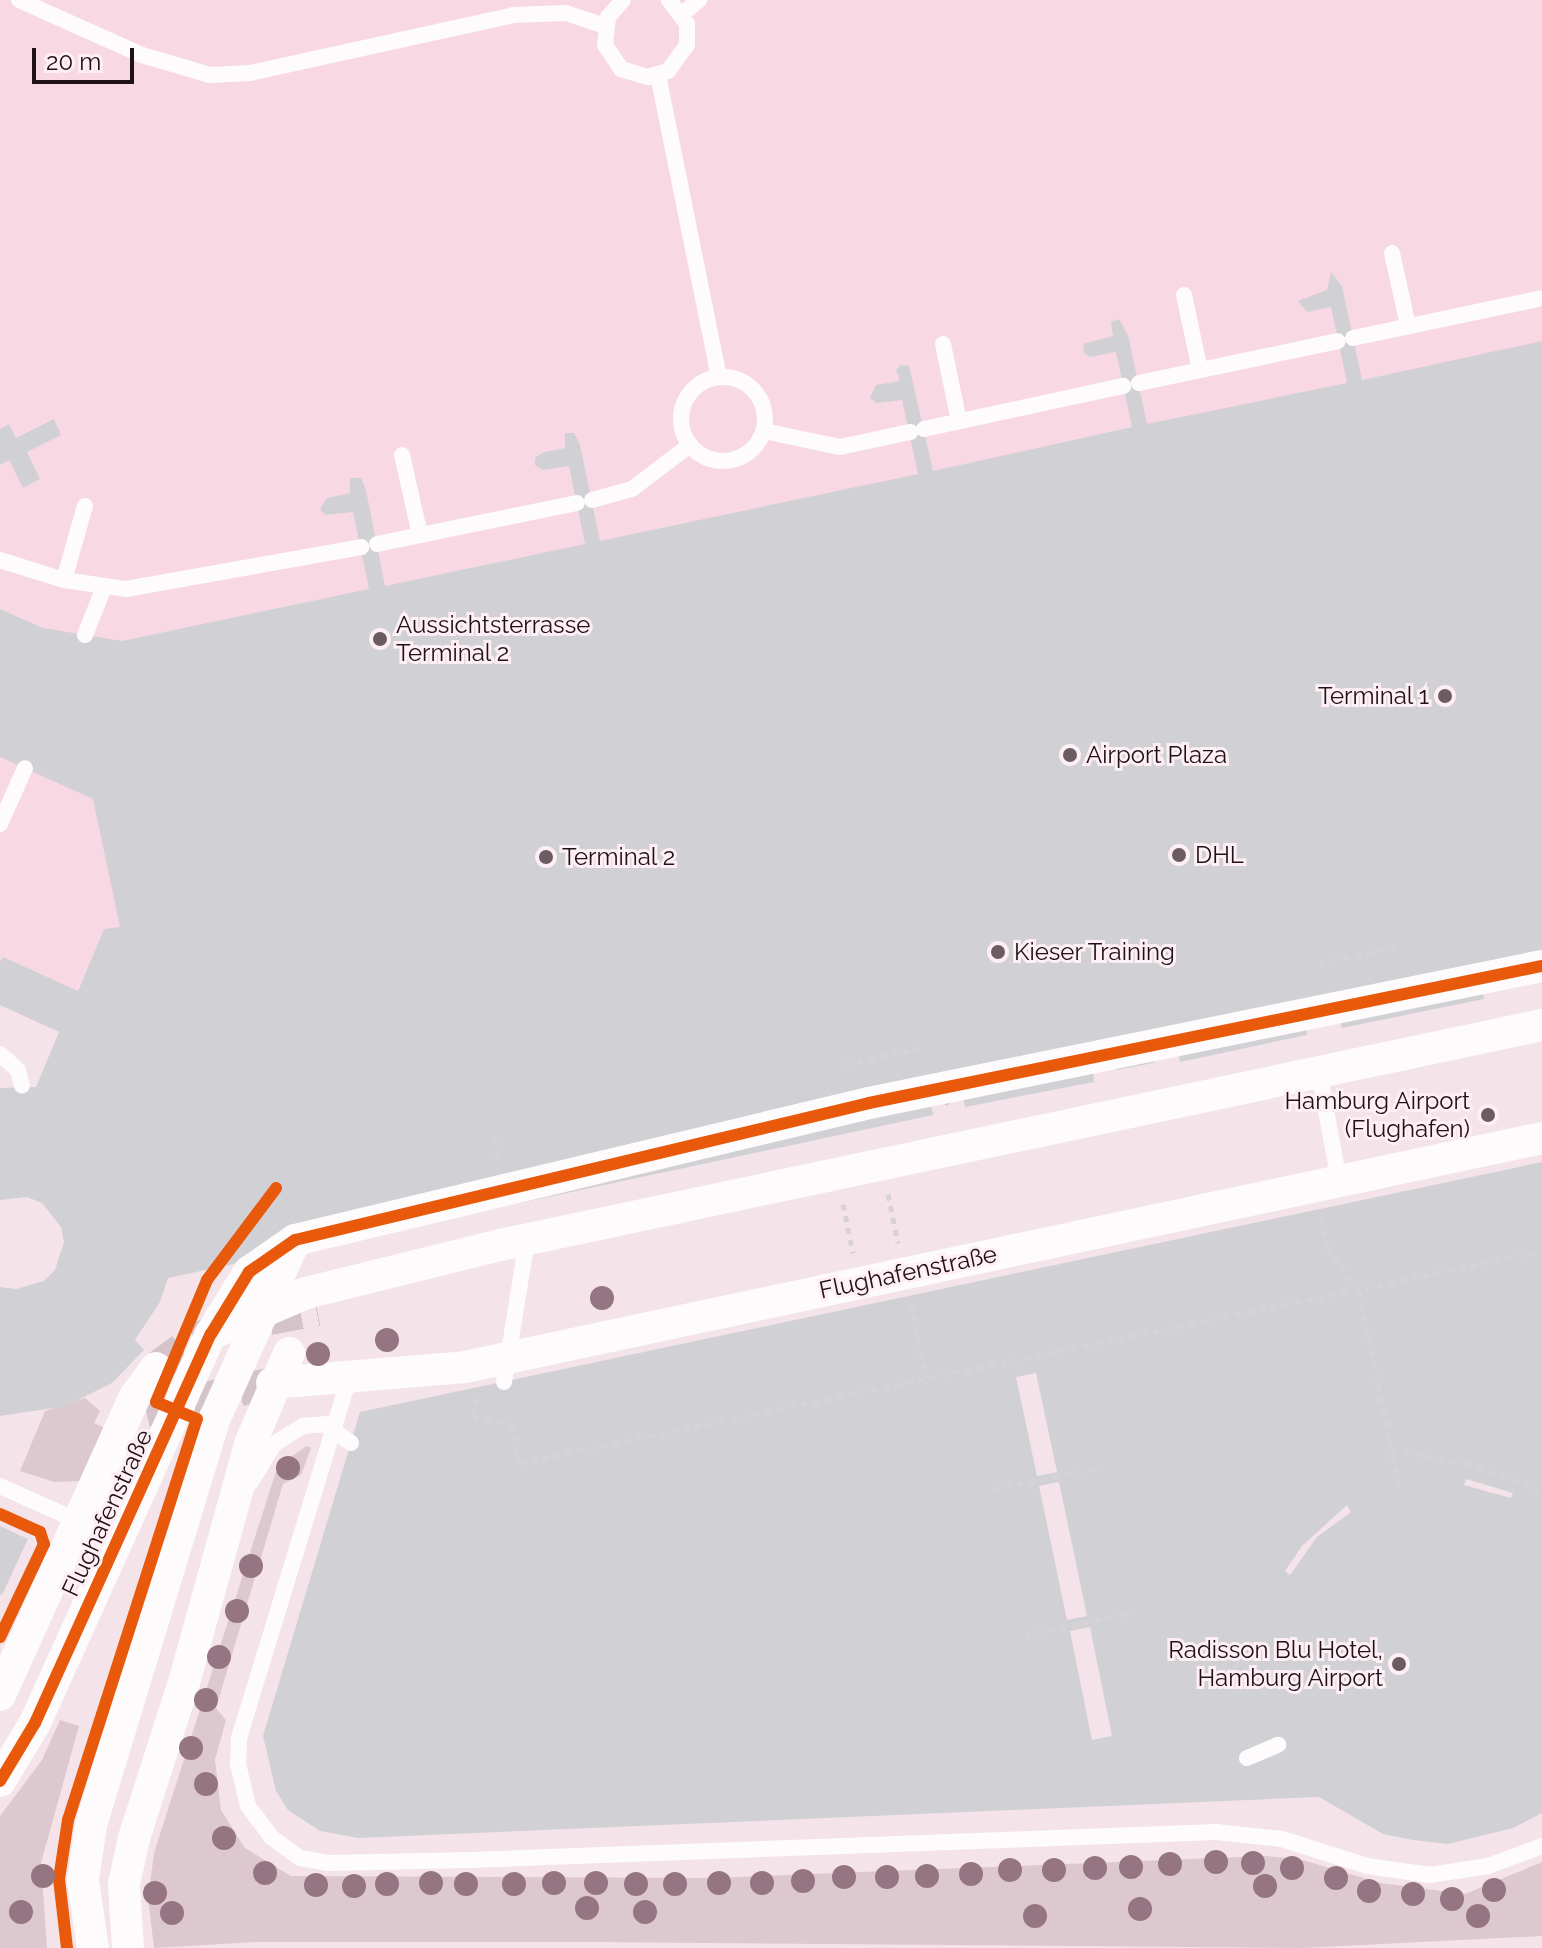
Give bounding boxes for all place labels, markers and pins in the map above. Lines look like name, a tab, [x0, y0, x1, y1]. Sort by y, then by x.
place label: Aussichtsterrasse Terminal 2	[396, 611, 590, 667]
marker: Aussichtsterrasse Terminal 2	[371, 630, 389, 648]
place label: Terminal 1	[1317, 682, 1429, 710]
marker: Terminal 1	[1436, 687, 1454, 705]
place label: Airport Plaza	[1086, 741, 1227, 769]
marker: Airport Plaza	[1061, 746, 1079, 764]
place label: DHL	[1195, 841, 1244, 869]
place label: Terminal 2	[562, 843, 676, 871]
marker: DHL	[1170, 846, 1188, 864]
marker: Terminal 2	[537, 848, 555, 866]
place label: Kieser Training	[1014, 938, 1176, 966]
marker: Kieser Training	[989, 943, 1007, 961]
place label: Hamburg Airport (Flughafen)	[1284, 1087, 1470, 1143]
marker: Hamburg Airport (Flughafen)	[1477, 1104, 1499, 1126]
place label: Radisson Blu Hotel, Hamburg Airport	[1168, 1636, 1383, 1692]
marker: Radisson Blu Hotel, Hamburg Airport	[1390, 1655, 1408, 1673]

